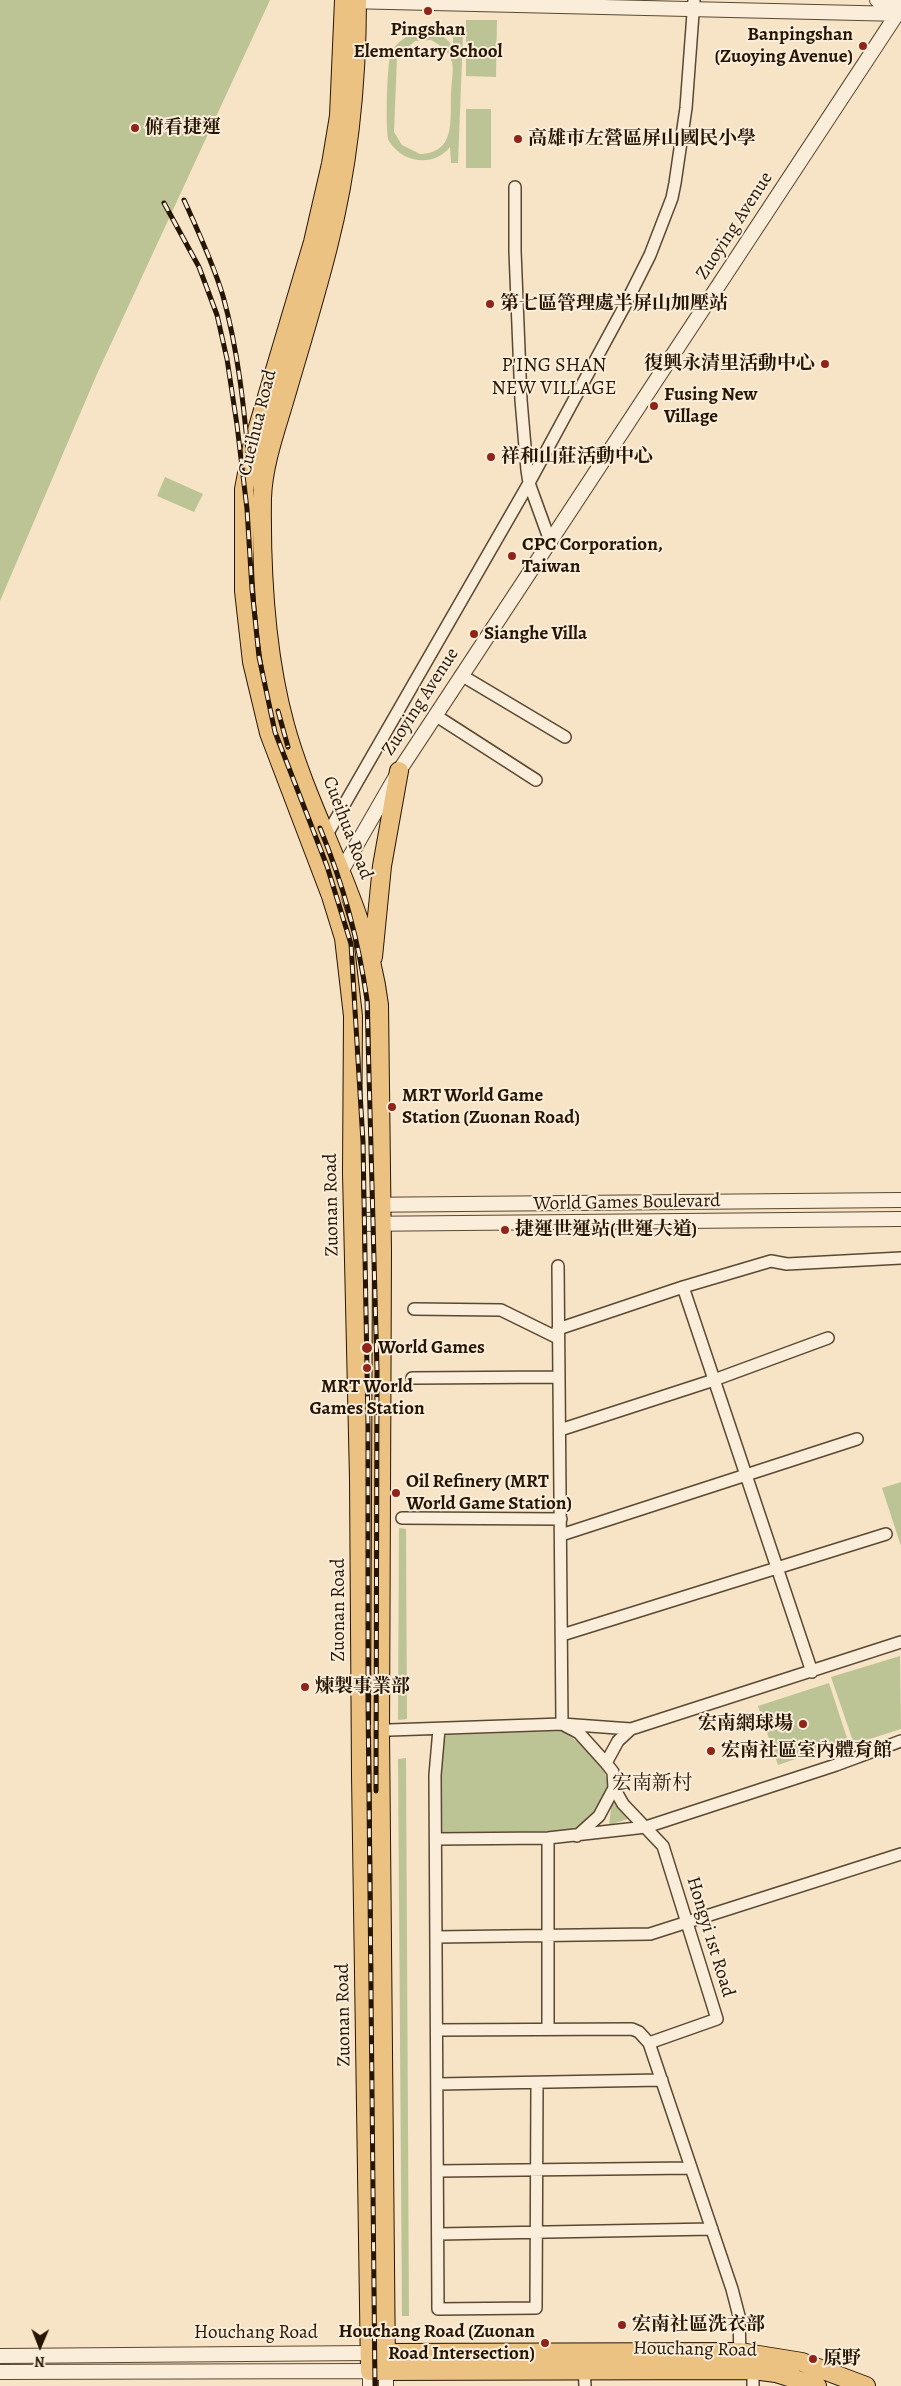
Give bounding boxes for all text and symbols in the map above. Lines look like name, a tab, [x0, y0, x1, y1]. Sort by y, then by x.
marker: Pingshan Elementary School	[422, 5, 434, 17]
place label: Pingshan Elementary School	[353, 19, 503, 63]
place label: Banpingshan (Zuoying Avenue)	[715, 24, 853, 68]
marker: Banpingshan (Zuoying Avenue)	[857, 40, 869, 52]
place label: 俯看捷運	[145, 117, 221, 139]
marker: 俯看捷運	[129, 122, 141, 134]
place label: 高雄市左營區屏山國民小學	[528, 128, 756, 150]
marker: 高雄市左營區屏山國民小學	[512, 133, 524, 145]
street label: Zuoying Avenue	[692, 168, 778, 284]
place label: 第七區管理處半屏山加壓站	[500, 293, 728, 315]
marker: 第七區管理處半屏山加壓站	[484, 298, 496, 310]
place label: 復興永清里活動中心	[644, 353, 815, 375]
district label: P'ING SHAN NEW VILLAGE	[485, 354, 623, 401]
marker: 復興永清里活動中心	[819, 358, 831, 370]
street label: Cueihua Road	[234, 368, 282, 478]
place label: Fusing New Village	[664, 384, 757, 428]
marker: Fusing New Village	[648, 400, 660, 412]
place label: 祥和山莊活動中心	[501, 446, 653, 468]
marker: 祥和山莊活動中心	[485, 451, 497, 463]
place label: CPC Corporation, Taiwan	[522, 534, 663, 578]
marker: CPC Corporation, Taiwan	[506, 550, 518, 562]
place label: Sianghe Villa	[484, 623, 587, 645]
marker: Sianghe Villa	[468, 628, 480, 640]
street label: Zuoying Avenue	[378, 644, 464, 760]
street label: Cueihua Road	[317, 773, 377, 883]
place label: MRT World Game Station (Zuonan Road)	[402, 1085, 580, 1129]
marker: MRT World Game Station (Zuonan Road)	[386, 1101, 398, 1113]
street label: Zuonan Road	[320, 1153, 344, 1257]
street label: World Games Boulevard	[533, 1190, 721, 1216]
place label: 捷運世運站(世運大道)	[515, 1219, 697, 1241]
marker: 捷運世運站(世運大道)	[499, 1224, 511, 1236]
place label: World Games	[378, 1337, 485, 1359]
marker: World Games	[360, 1341, 374, 1355]
marker: MRT World Games Station	[361, 1362, 373, 1374]
place label: MRT World Games Station	[309, 1376, 425, 1420]
place label: Oil Refinery (MRT World Game Station)	[406, 1471, 572, 1515]
marker: Oil Refinery (MRT World Game Station)	[390, 1487, 402, 1499]
street label: Zuonan Road	[328, 1558, 350, 1662]
place label: 煉製事業部	[315, 1676, 410, 1698]
marker: 煉製事業部	[299, 1681, 311, 1693]
place label: 宏南網球場	[698, 1713, 793, 1735]
marker: 宏南網球場	[797, 1718, 809, 1730]
place label: 宏南社區室內體育館	[721, 1740, 892, 1762]
marker: 宏南社區室內體育館	[705, 1745, 717, 1757]
district label: 宏南新村	[612, 1772, 692, 1796]
street label: Hongyi 1st Road	[681, 1874, 739, 2000]
street label: Zuonan Road	[332, 1963, 356, 2067]
place label: 宏南社區洗衣部	[632, 2314, 765, 2336]
marker: 宏南社區洗衣部	[616, 2319, 628, 2331]
north arrow	[15, 2321, 65, 2371]
place label: Houchang Road (Zuonan Road Intersection)	[339, 2321, 535, 2365]
street label: Houchang Road	[194, 2322, 318, 2344]
marker: Houchang Road (Zuonan Road Intersection)	[539, 2337, 551, 2349]
street label: Houchang Road	[633, 2338, 757, 2362]
place label: 原野	[823, 2348, 861, 2370]
text: N	[34, 2352, 45, 2371]
marker: 原野	[807, 2353, 819, 2365]

